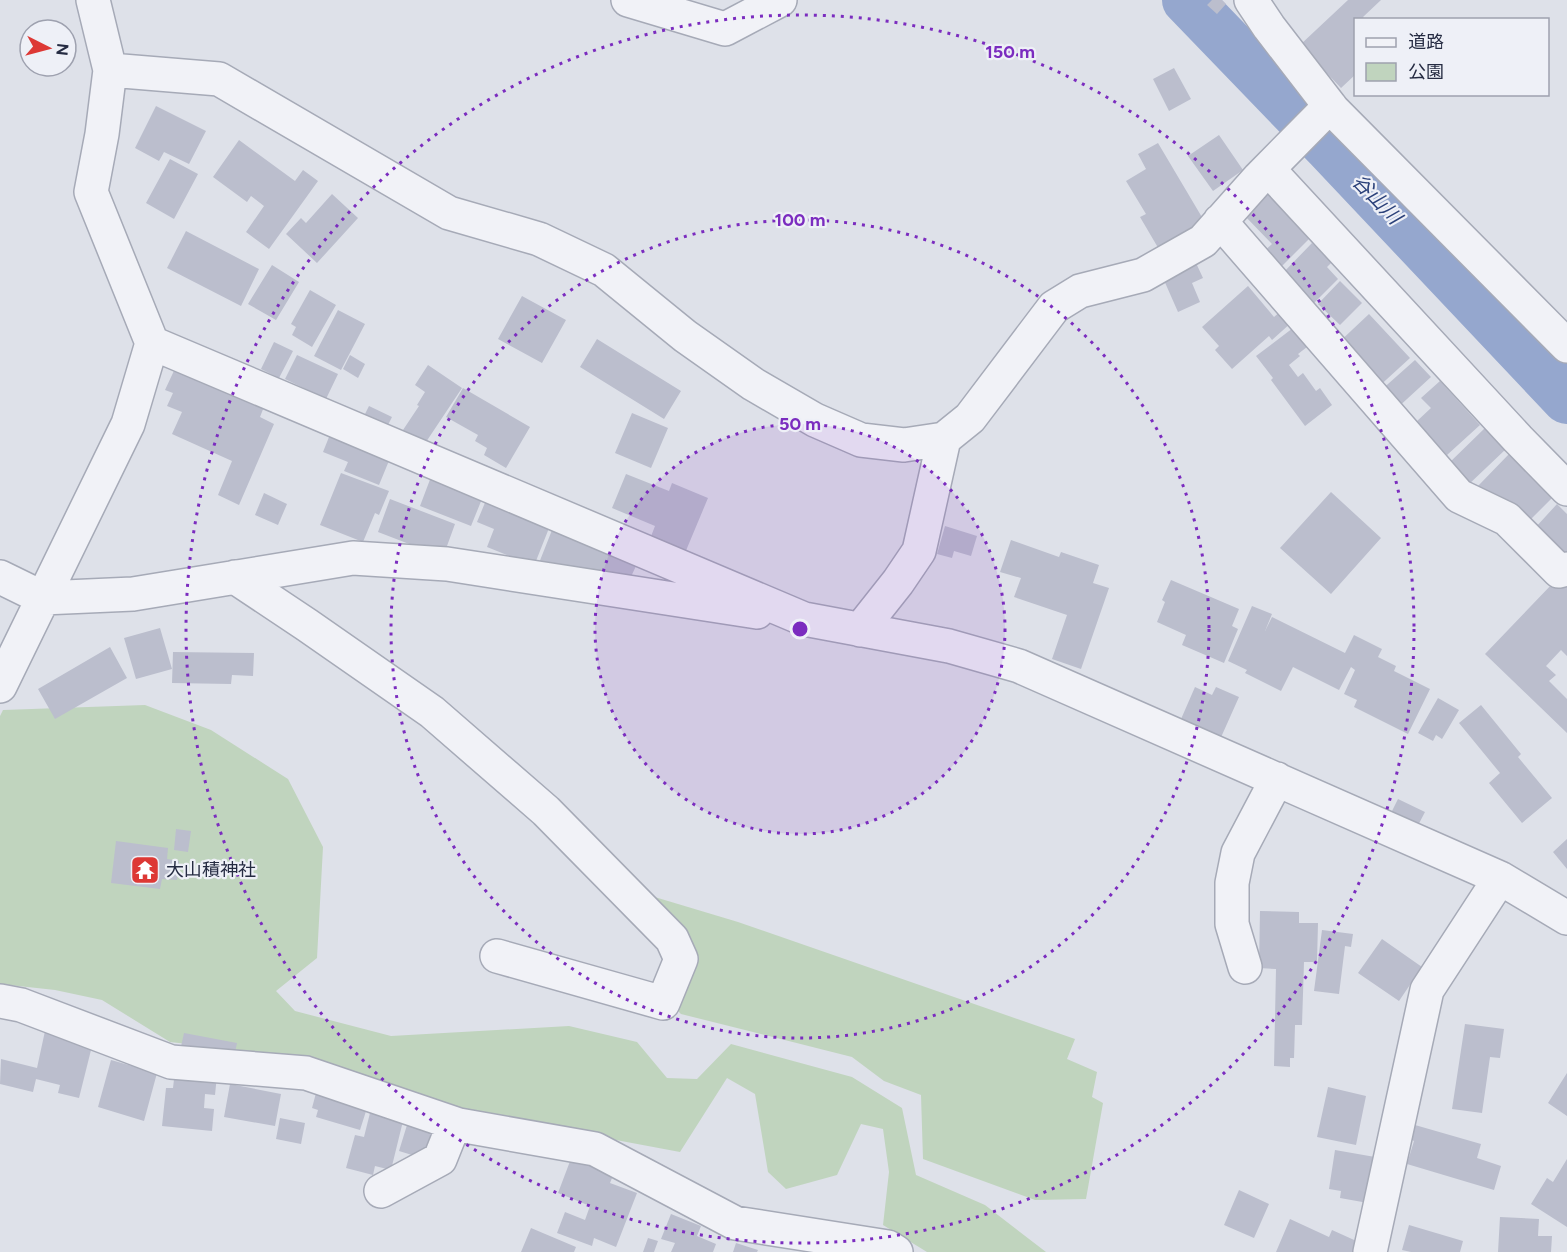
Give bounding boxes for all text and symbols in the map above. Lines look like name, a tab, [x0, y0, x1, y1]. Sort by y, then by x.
north arrow	[18, 18, 78, 78]
legend	[1354, 18, 1549, 96]
text: 道路	[1408, 31, 1444, 53]
text: 150 m	[985, 41, 1035, 63]
text: N	[52, 42, 73, 57]
text: 公園	[1408, 61, 1444, 83]
water label: 谷山川	[1348, 169, 1408, 230]
text: 100 m	[775, 209, 825, 231]
text: 50 m	[779, 413, 821, 435]
centre of rings	[790, 619, 810, 639]
temple icon: 大山積神社	[129, 854, 161, 886]
place label: 大山積神社	[166, 859, 256, 881]

